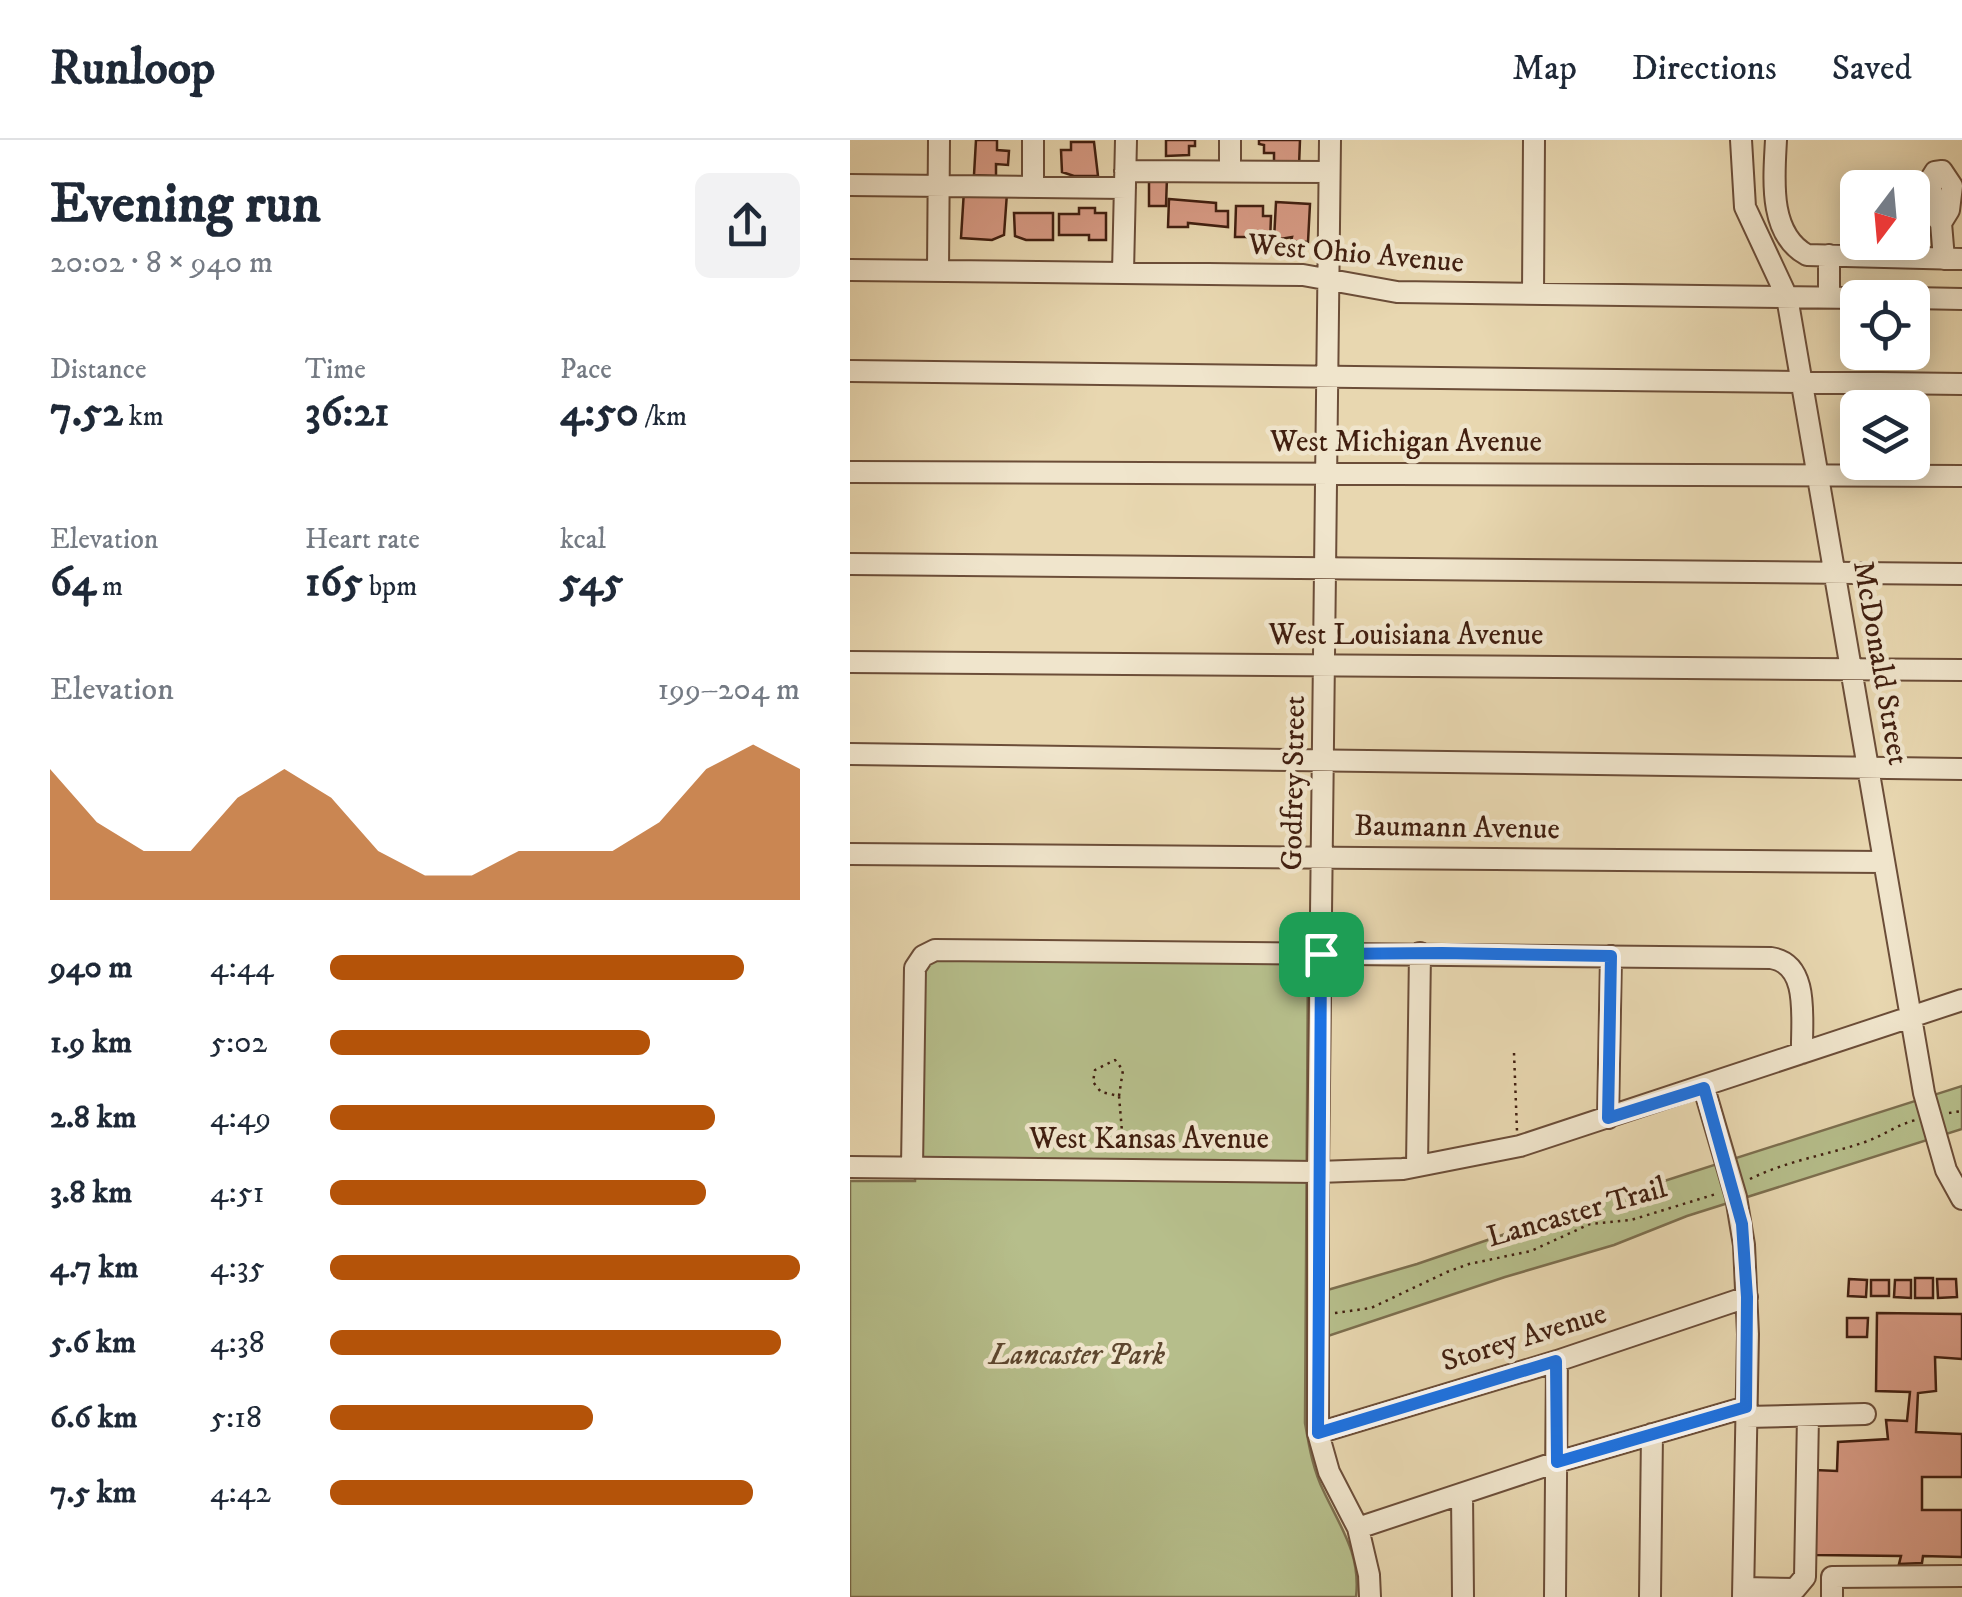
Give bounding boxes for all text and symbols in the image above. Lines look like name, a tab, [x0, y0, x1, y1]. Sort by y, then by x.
text: Runloop	[50, 39, 215, 99]
text: Map	[1512, 47, 1577, 91]
text: Directions	[1632, 47, 1777, 91]
text: Saved	[1832, 47, 1912, 91]
north arrow	[1840, 170, 1930, 260]
map controls	[1840, 170, 1930, 480]
text: Evening run	[50, 171, 321, 240]
button: share	[695, 173, 800, 278]
street label: West Ohio Avenue	[1245, 226, 1466, 282]
text: 20:02 · 8 × 940 m	[50, 243, 273, 283]
button: locate	[1840, 280, 1930, 370]
text: Distance	[50, 352, 146, 387]
text: Time	[305, 352, 366, 387]
text: Pace	[560, 352, 612, 387]
text: 7.52	[50, 387, 123, 439]
text: 36:21	[305, 387, 390, 439]
text: 4:50	[560, 387, 639, 439]
button: layers	[1840, 390, 1930, 480]
text: km	[123, 399, 164, 434]
text: /km	[639, 399, 687, 434]
street label: West Michigan Avenue	[1269, 424, 1542, 461]
text: Elevation	[50, 522, 158, 557]
text: Heart rate	[305, 522, 420, 557]
text: kcal	[560, 522, 606, 557]
text: 64	[50, 557, 96, 609]
text: 165	[305, 557, 363, 609]
text: 545	[560, 557, 623, 609]
street label: McDonald Street	[1844, 558, 1916, 768]
text: m	[96, 569, 123, 604]
text: bpm	[363, 569, 417, 604]
street label: West Louisiana Avenue	[1268, 617, 1543, 654]
text: Elevation	[50, 670, 174, 710]
text: 199–204 m	[657, 670, 800, 710]
street label: Godfrey Street	[1274, 695, 1314, 871]
street label: Baumann Avenue	[1354, 808, 1560, 848]
pin	[1279, 912, 1364, 997]
icon: arrive	[1294, 927, 1349, 982]
text: 940 m	[50, 948, 133, 988]
text: 4:44	[210, 948, 274, 988]
text: 1.9 km	[50, 1023, 132, 1063]
text: 5:02	[210, 1023, 267, 1063]
text: 2.8 km	[50, 1098, 137, 1138]
text: 4:49	[210, 1098, 271, 1138]
street label: West Kansas Avenue	[1028, 1121, 1269, 1158]
street label: Lancaster Trail	[1483, 1170, 1671, 1256]
text: 3.8 km	[50, 1173, 132, 1213]
text: 4:51	[210, 1173, 264, 1213]
text: 4.7 km	[50, 1248, 138, 1288]
text: 4:35	[210, 1248, 265, 1288]
street label: Storey Avenue	[1437, 1295, 1611, 1381]
text: 5.6 km	[50, 1323, 136, 1363]
text: 4:38	[210, 1323, 265, 1363]
park label: Lancaster Park	[987, 1337, 1165, 1374]
text: 6.6 km	[50, 1398, 138, 1438]
text: 5:18	[210, 1398, 262, 1438]
text: 7.5 km	[50, 1473, 137, 1513]
text: 4:42	[210, 1473, 271, 1513]

